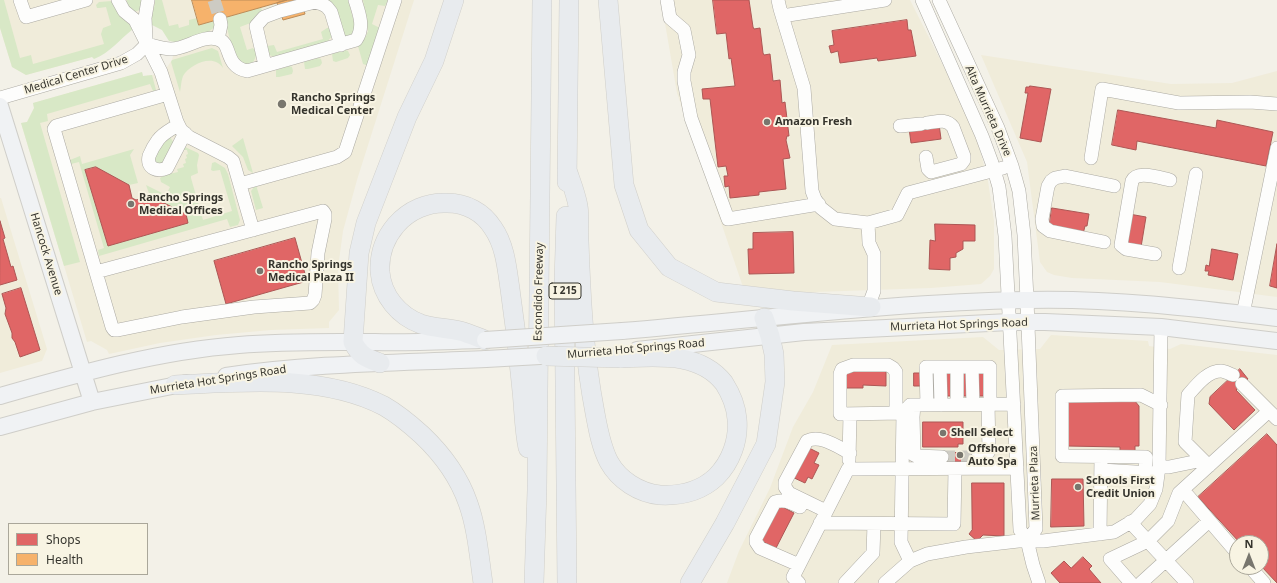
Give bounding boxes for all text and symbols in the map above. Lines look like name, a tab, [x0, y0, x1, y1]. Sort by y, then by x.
street label: Medical Center Drive	[23, 53, 129, 97]
street label: Alta Murrieta Drive	[962, 64, 1014, 158]
place label: Rancho Springs Medical Center	[291, 91, 375, 117]
marker: Rancho Springs Medical Center	[276, 98, 288, 110]
place label: Amazon Fresh	[775, 115, 852, 129]
marker: Amazon Fresh	[762, 117, 772, 127]
place label: Rancho Springs Medical Offices	[139, 191, 223, 217]
marker: Rancho Springs Medical Offices	[126, 199, 136, 209]
street label: Hancock Avenue	[27, 211, 65, 297]
street label: Escondido Freeway	[532, 243, 546, 341]
place label: Rancho Springs Medical Plaza II	[268, 258, 354, 284]
marker: Rancho Springs Medical Plaza II	[255, 266, 265, 276]
road number: I 215	[549, 283, 581, 299]
street label: Murrieta Hot Springs Road	[890, 316, 1028, 334]
street label: Murrieta Hot Springs Road	[567, 336, 705, 362]
street label: Murrieta Hot Springs Road	[149, 363, 287, 397]
place label: Shell Select	[951, 426, 1013, 440]
marker: Shell Select	[938, 428, 948, 438]
place label: Offshore Auto Spa	[968, 442, 1017, 468]
street label: Murrieta Plaza	[1027, 445, 1043, 521]
marker: Offshore Auto Spa	[955, 450, 965, 460]
place label: Schools First Credit Union	[1086, 474, 1155, 500]
marker: Schools First Credit Union	[1073, 482, 1083, 492]
legend	[8, 523, 148, 575]
text: Shops	[46, 531, 80, 548]
north arrow	[1229, 535, 1269, 575]
text: N	[1245, 536, 1253, 551]
text: Health	[46, 551, 83, 568]

